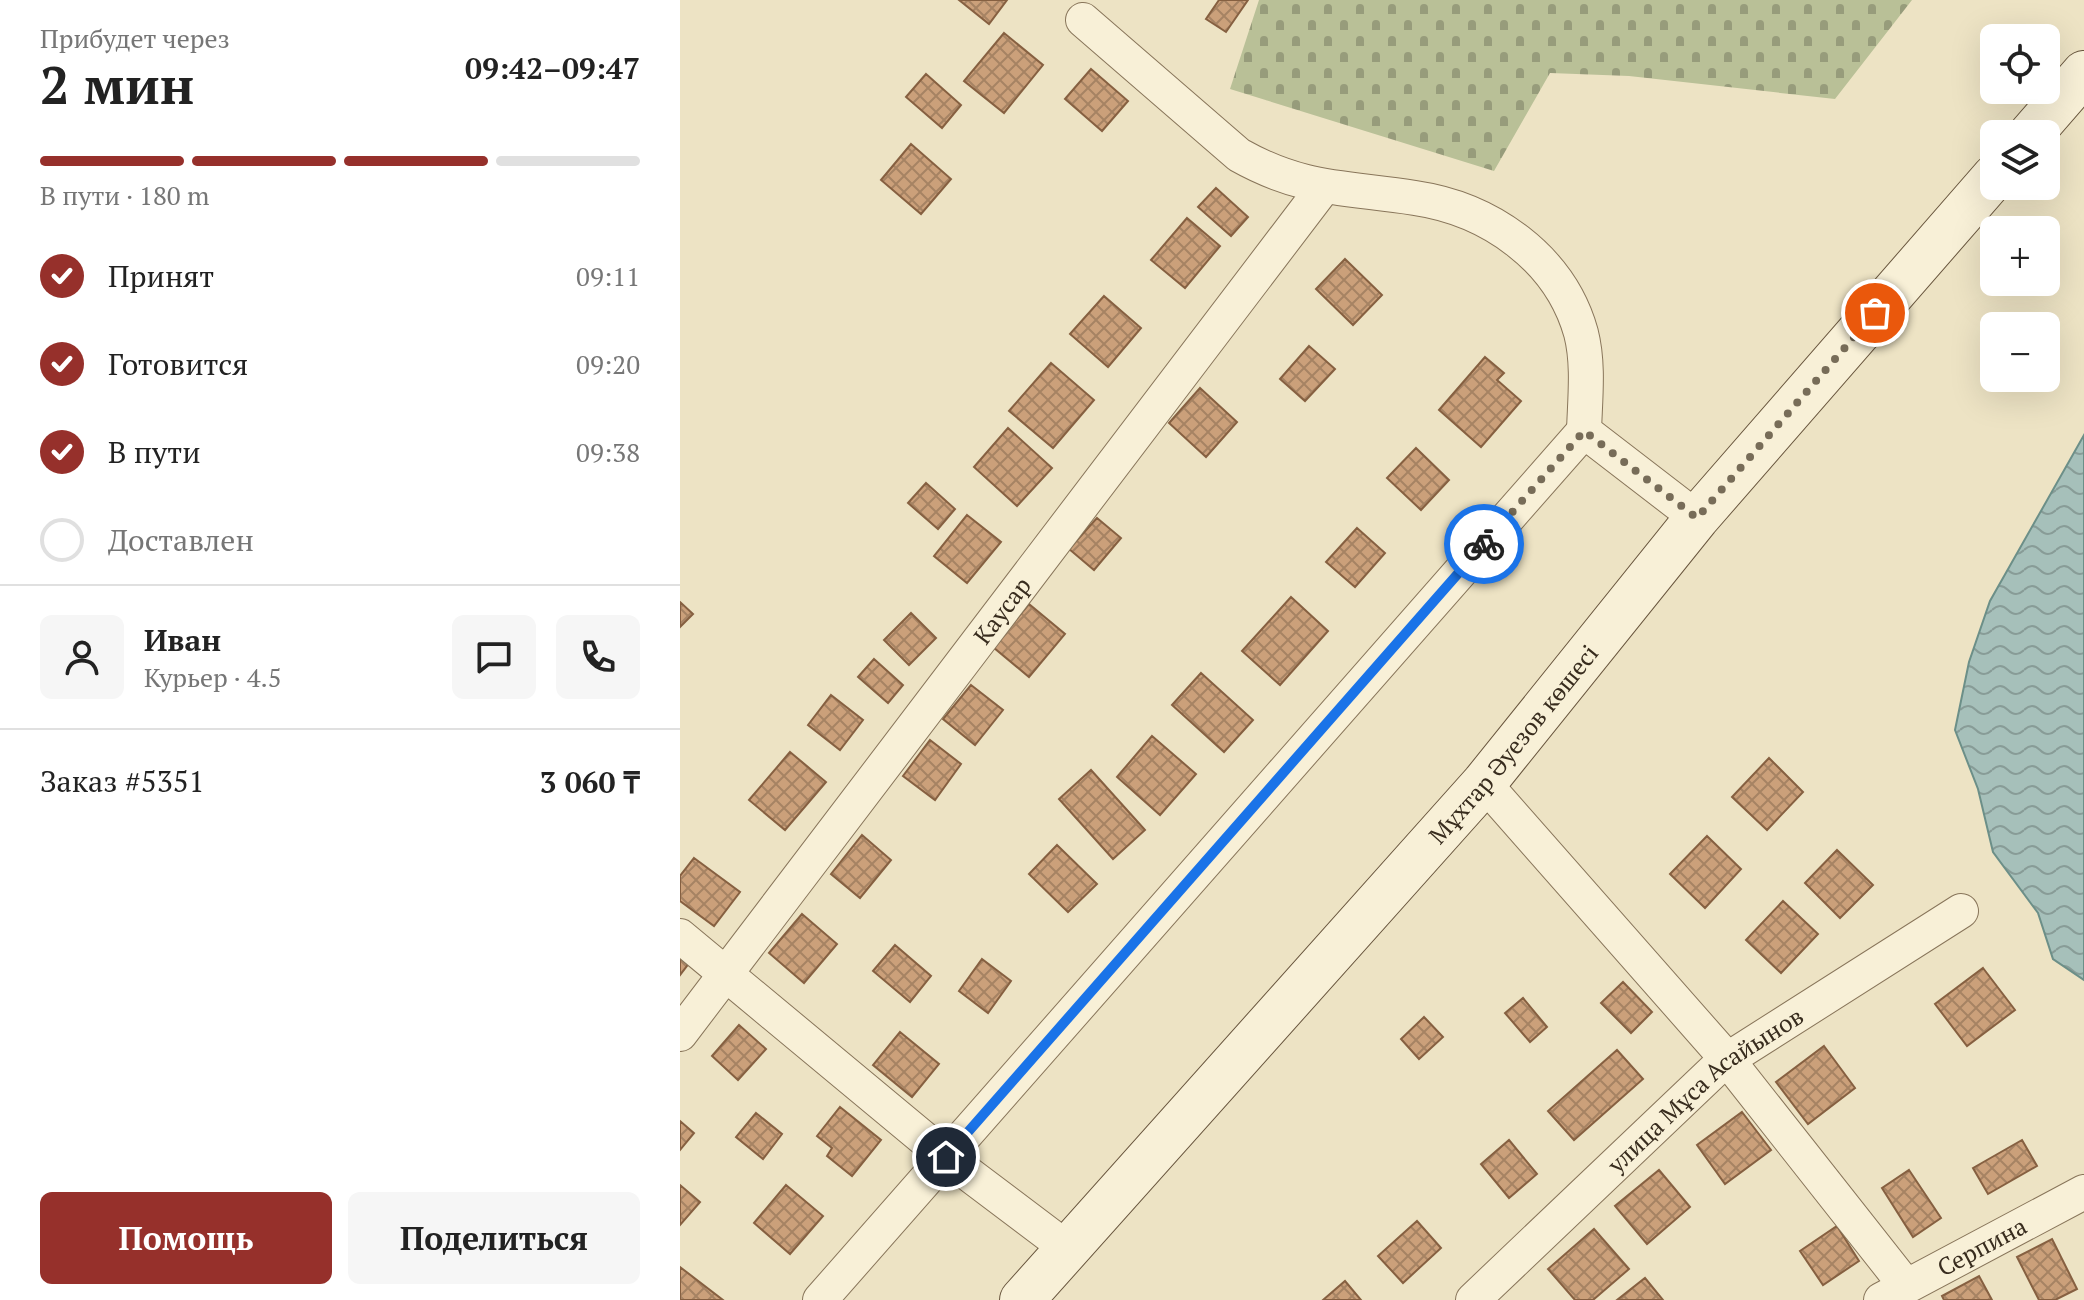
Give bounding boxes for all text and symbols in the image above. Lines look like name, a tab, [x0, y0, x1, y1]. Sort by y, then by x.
text: Прибудет через	[40, 21, 230, 55]
map controls	[1980, 24, 2060, 392]
button: locate	[1980, 24, 2060, 104]
text: 09:42–09:47	[465, 48, 640, 88]
text: 2 мин	[40, 50, 194, 119]
button: layers	[1980, 120, 2060, 200]
text: В пути · 180 m	[40, 178, 209, 212]
button: +	[1980, 216, 2060, 296]
icon: check	[40, 254, 84, 298]
text: Принят	[108, 256, 214, 296]
text: 09:11	[576, 259, 640, 293]
pin	[1841, 279, 1909, 347]
icon: bag	[1853, 291, 1897, 335]
button: −	[1980, 312, 2060, 392]
icon: check	[40, 342, 84, 386]
text: Готовится	[108, 344, 248, 384]
text: 09:20	[576, 347, 640, 381]
icon: check	[40, 430, 84, 474]
text: В пути	[108, 432, 201, 472]
text: 09:38	[576, 435, 640, 469]
courier	[1444, 504, 1524, 584]
text: Доставлен	[108, 520, 254, 560]
icon: bike	[1462, 522, 1506, 566]
street label: Каусар	[966, 570, 1038, 651]
button: person	[40, 615, 124, 699]
button: chat	[452, 615, 536, 699]
button: phone	[556, 615, 640, 699]
text: Иван	[144, 620, 221, 660]
street label: Мұхтар Әуезов көшесі	[1421, 638, 1605, 850]
text: Курьер · 4.5	[144, 660, 282, 694]
text: Заказ #5351	[40, 761, 205, 801]
text: 3 060 ₸	[540, 762, 640, 802]
street label: улица Мұса Асайынов	[1600, 999, 1809, 1181]
pin	[912, 1123, 980, 1191]
icon: home	[924, 1135, 968, 1179]
button: Помощь	[40, 1192, 332, 1284]
button: Поделиться	[348, 1192, 640, 1284]
street label: Серпина	[1931, 1210, 2032, 1283]

